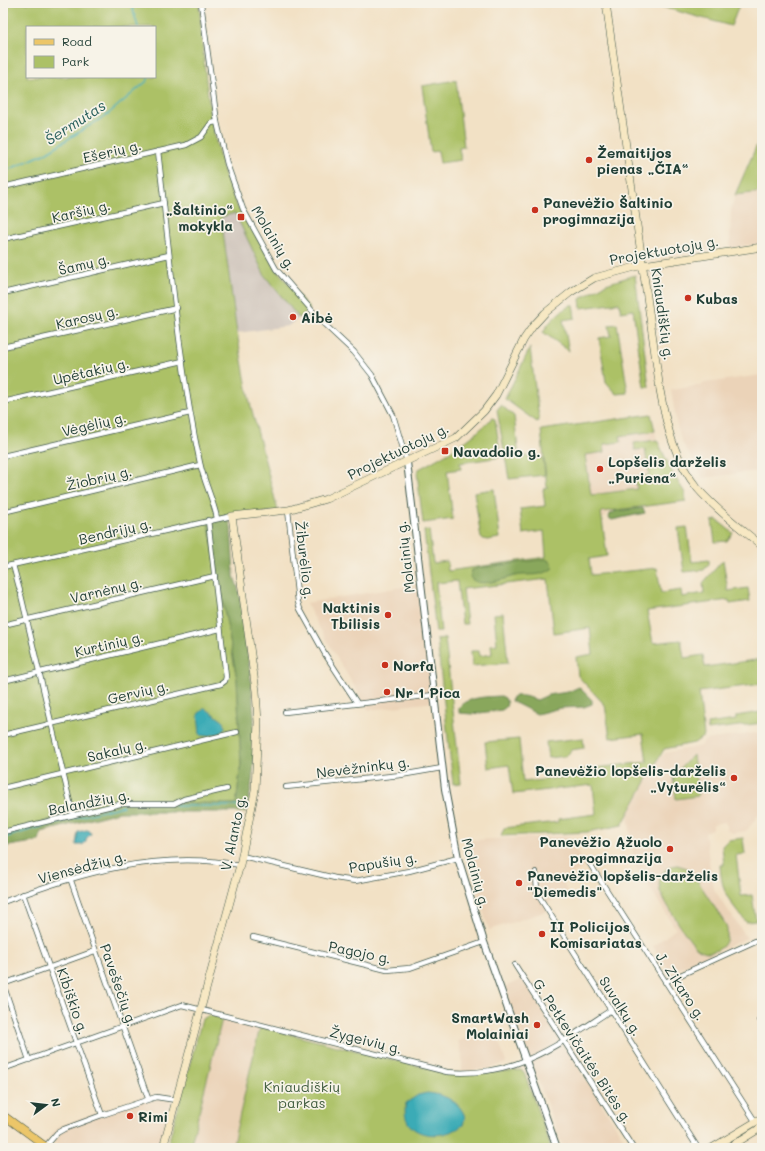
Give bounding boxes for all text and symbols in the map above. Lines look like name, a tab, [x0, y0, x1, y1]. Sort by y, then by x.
legend	[26, 26, 156, 78]
text: Road	[62, 33, 92, 49]
text: Park	[62, 53, 89, 69]
water label: Šermutas	[41, 95, 109, 149]
street label: Ešerių g.	[81, 135, 143, 167]
place label: Žemaitijos pienas „ČIA“	[597, 143, 689, 178]
marker: Žemaitijos pienas „ČIA“	[584, 155, 594, 165]
place label: Panevėžio Šaltinio progimnazija	[543, 193, 673, 228]
street label: Karšių g.	[50, 195, 112, 227]
place label: „Šaltinio“ mokykla	[166, 200, 233, 235]
street label: Molainių g.	[247, 202, 301, 274]
marker: Panevėžio Šaltinio progimnazija	[530, 205, 540, 215]
marker: „Šaltinio“ mokykla	[236, 212, 246, 222]
street label: Projektuotojų g.	[608, 231, 720, 269]
street label: Šamų g.	[56, 249, 112, 279]
street label: Kniaudiškių g.	[647, 267, 679, 361]
place label: Kubas	[696, 289, 738, 308]
marker: Kubas	[683, 293, 693, 303]
street label: Karosų g.	[54, 301, 120, 333]
place label: Aibė	[301, 308, 333, 327]
marker: Aibė	[288, 312, 298, 322]
street label: Upėtakių g.	[51, 353, 131, 389]
street label: Vėgėlių g.	[60, 407, 128, 441]
street label: Projektuotojų g.	[344, 418, 452, 484]
place label: Navadolio g.	[453, 442, 540, 461]
marker: Navadolio g.	[440, 446, 450, 456]
place label: Lopšelis darželis „Puriena“	[608, 452, 726, 487]
street label: Žiobrių g.	[64, 461, 134, 495]
marker: Lopšelis darželis „Puriena“	[595, 464, 605, 474]
street label: Bendrijų g.	[77, 513, 153, 549]
street label: Žiburėlio g.	[291, 520, 319, 600]
street label: Molainių g.	[391, 520, 419, 594]
street label: Varnėnų g.	[68, 572, 144, 608]
place label: Naktinis Tbilisis	[322, 598, 380, 633]
marker: Naktinis Tbilisis	[383, 610, 393, 620]
street label: Kurtinių g.	[73, 627, 145, 661]
place label: Norfa	[393, 656, 434, 675]
marker: Norfa	[380, 660, 390, 670]
street label: Gervių g.	[106, 676, 170, 708]
place label: Nr 1 Pica	[395, 683, 461, 702]
marker: Nr 1 Pica	[382, 687, 392, 697]
street label: Sakalų g.	[85, 734, 149, 766]
street label: Nevėžninkų g.	[315, 752, 411, 782]
place label: Panevėžio lopšelis-darželis „Vyturėlis“	[535, 761, 726, 796]
marker: Panevėžio lopšelis-darželis „Vyturėlis“	[729, 773, 739, 783]
street label: Balandžių g.	[47, 785, 131, 819]
street label: V. Alanto g.	[216, 793, 250, 873]
place label: Panevėžio Ąžuolo progimnazija	[539, 832, 662, 867]
street label: Molainių g.	[457, 836, 495, 910]
marker: Panevėžio Ąžuolo progimnazija	[665, 844, 675, 854]
street label: Viensėdžių g.	[36, 846, 128, 888]
street label: Papušių g.	[347, 847, 419, 877]
place label: Panevėžio lopšelis-darželis "Diemedis"	[527, 866, 718, 901]
marker: Panevėžio lopšelis-darželis "Diemedis"	[514, 878, 524, 888]
place label: II Policijos Komisariatas	[550, 917, 642, 952]
marker: II Policijos Komisariatas	[537, 929, 547, 939]
street label: Pagojo g.	[327, 936, 393, 968]
street label: Pavešečių g.	[96, 941, 142, 1029]
street label: J. Zikaro g.	[652, 948, 710, 1024]
street label: Kibiškio g.	[53, 965, 93, 1037]
street label: Suvalkų g.	[595, 973, 647, 1039]
street label: G. Petkevičaitės Bitės g.	[529, 975, 637, 1127]
place label: SmartWash Molainiai	[451, 1008, 529, 1043]
marker: SmartWash Molainiai	[532, 1020, 542, 1030]
street label: Žygeivių g.	[328, 1022, 404, 1058]
park label: Kniaudiškių parkas	[264, 1077, 340, 1112]
north arrow	[26, 1085, 66, 1125]
text: N	[48, 1096, 64, 1108]
place label: Rimi	[138, 1107, 168, 1126]
marker: Rimi	[125, 1111, 135, 1121]

